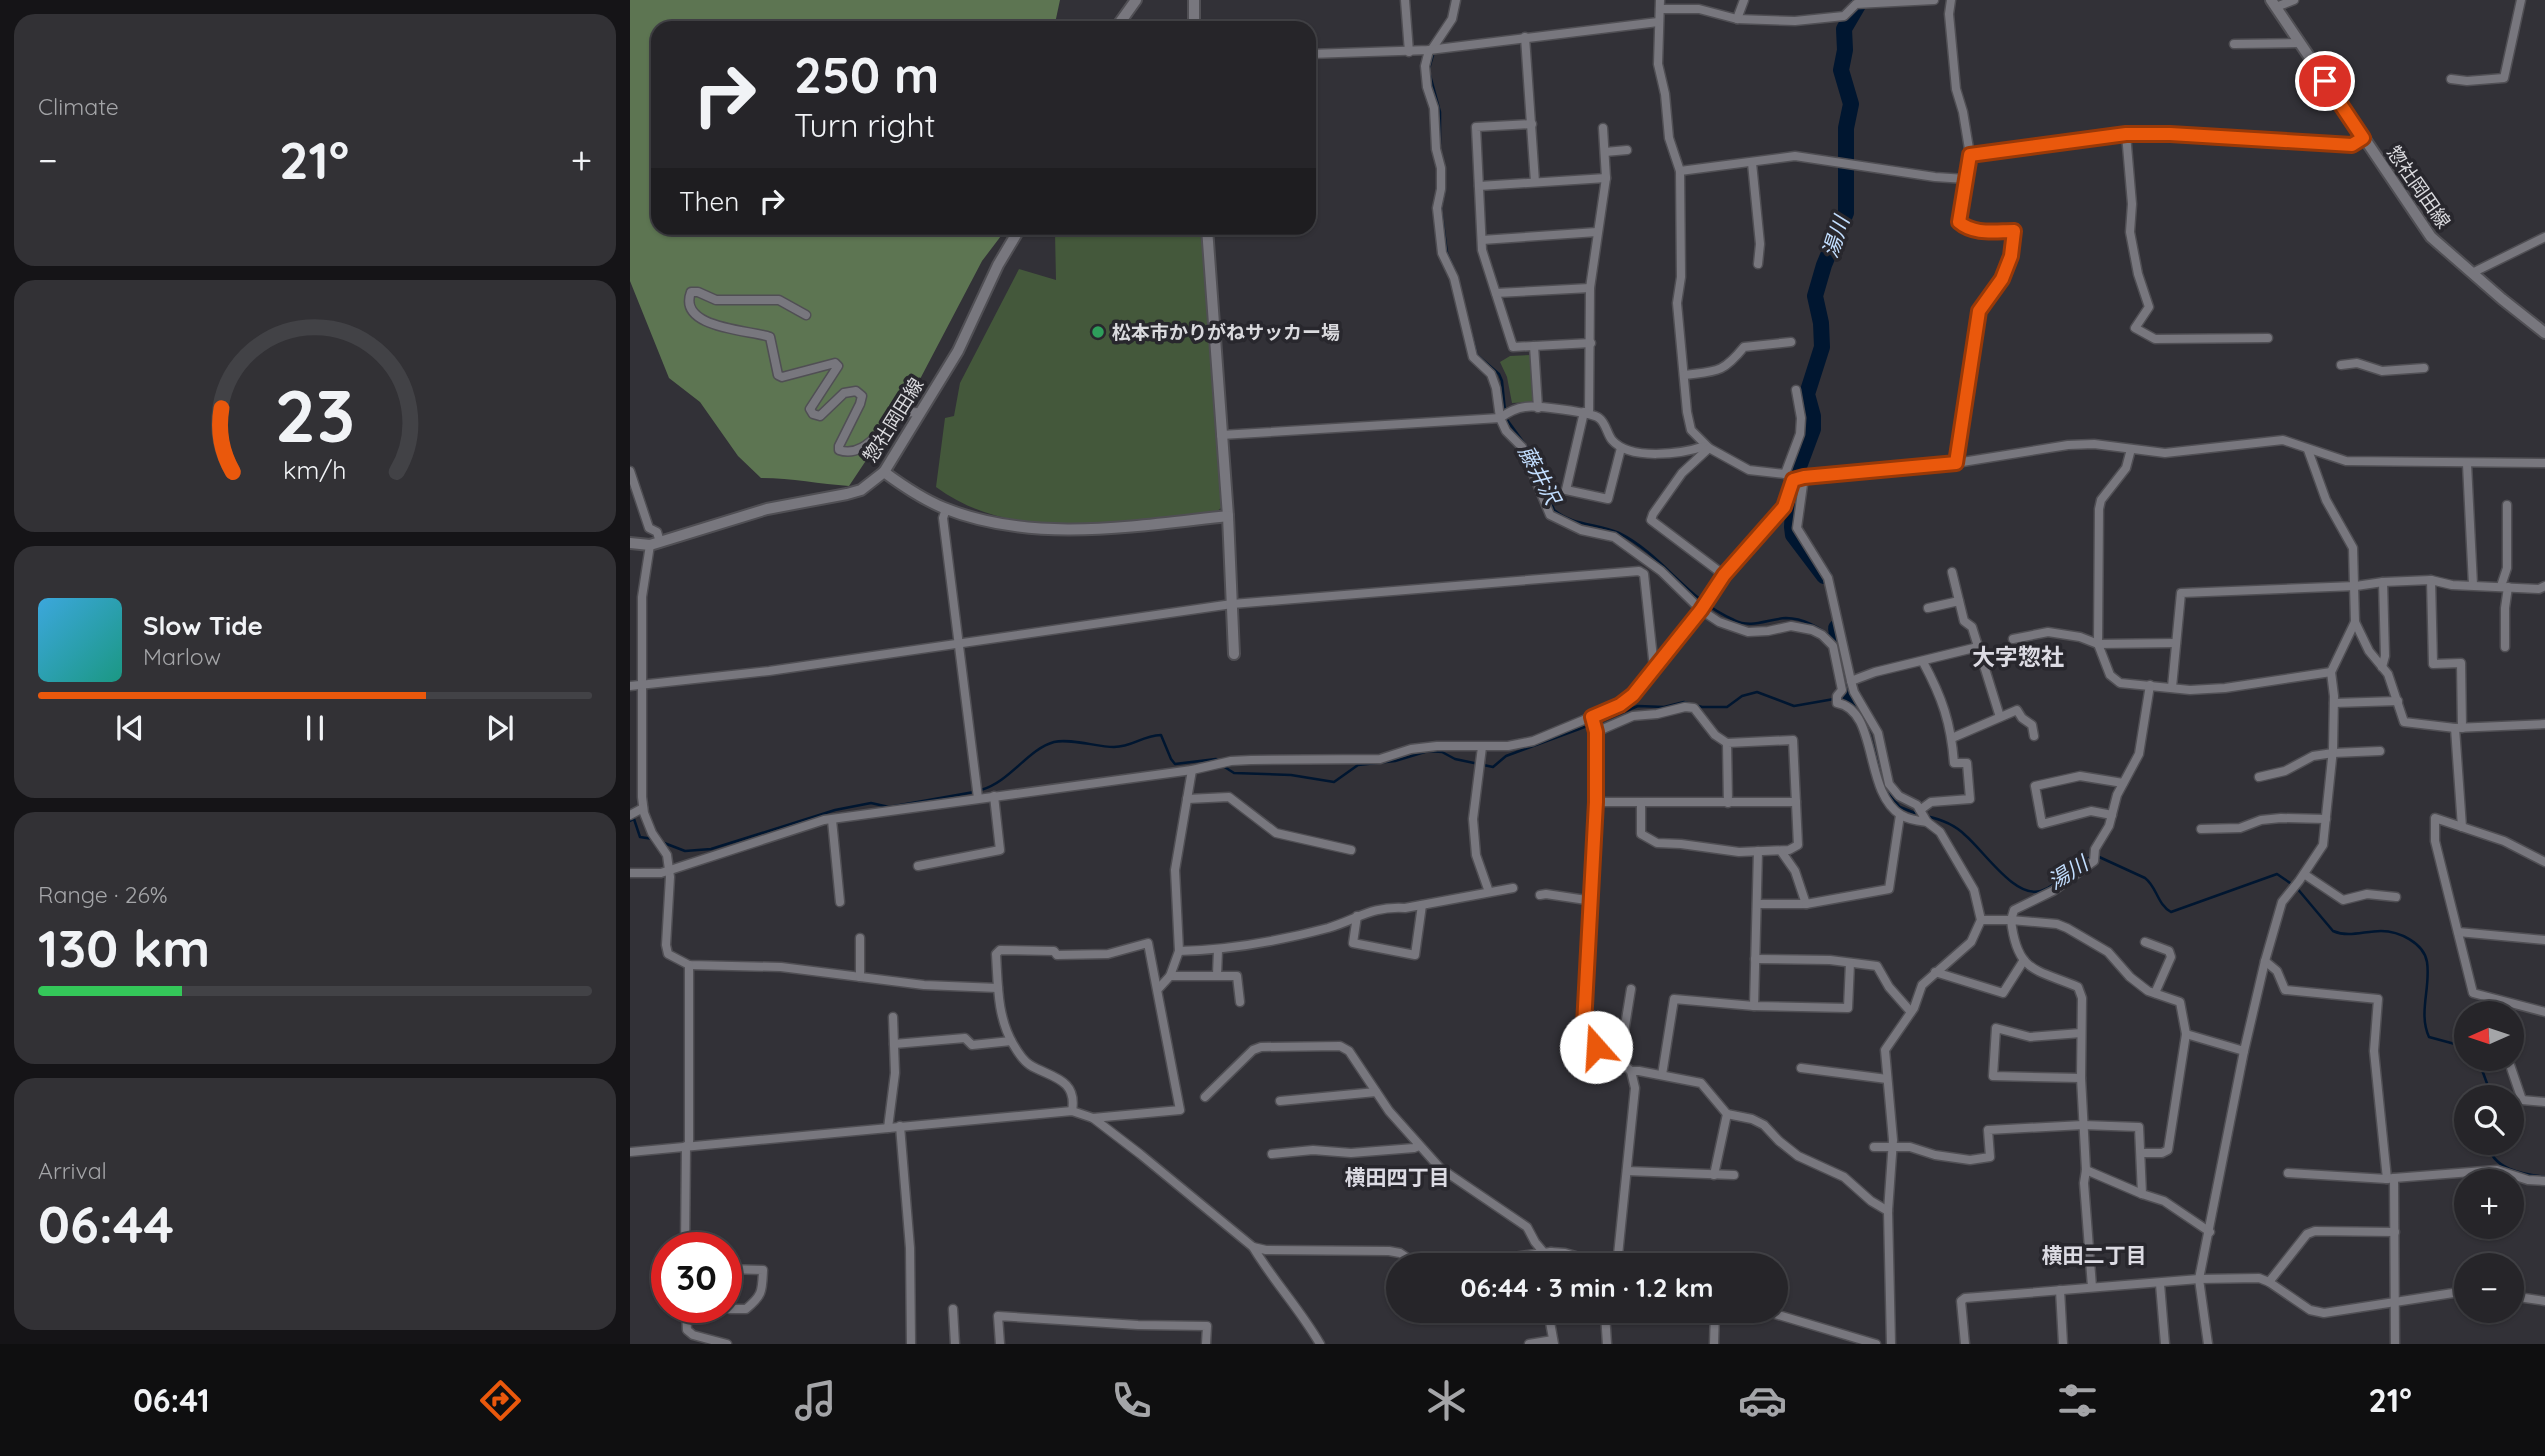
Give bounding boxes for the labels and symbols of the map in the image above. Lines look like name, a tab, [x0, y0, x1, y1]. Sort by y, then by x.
pin	[2295, 51, 2355, 111]
street label: 惣社岡田線	[2382, 141, 2456, 233]
water label: 湯川	[1816, 211, 1855, 261]
place label: 松本市かりがねサッカー場	[1112, 320, 1340, 344]
marker: 松本市かりがねサッカー場	[1090, 324, 1106, 340]
street label: 惣社岡田線	[858, 373, 928, 467]
water label: 藤井沢	[1514, 441, 1568, 511]
district label: 大字惣社	[1972, 642, 2064, 671]
water label: 湯川	[2043, 849, 2094, 894]
north arrow	[2454, 1001, 2524, 1071]
position arrow	[1559, 1010, 1633, 1084]
district label: 横田四丁目	[1345, 1164, 1450, 1190]
speed limit sign: 30	[651, 1232, 742, 1323]
district label: 横田二丁目	[2042, 1242, 2147, 1268]

